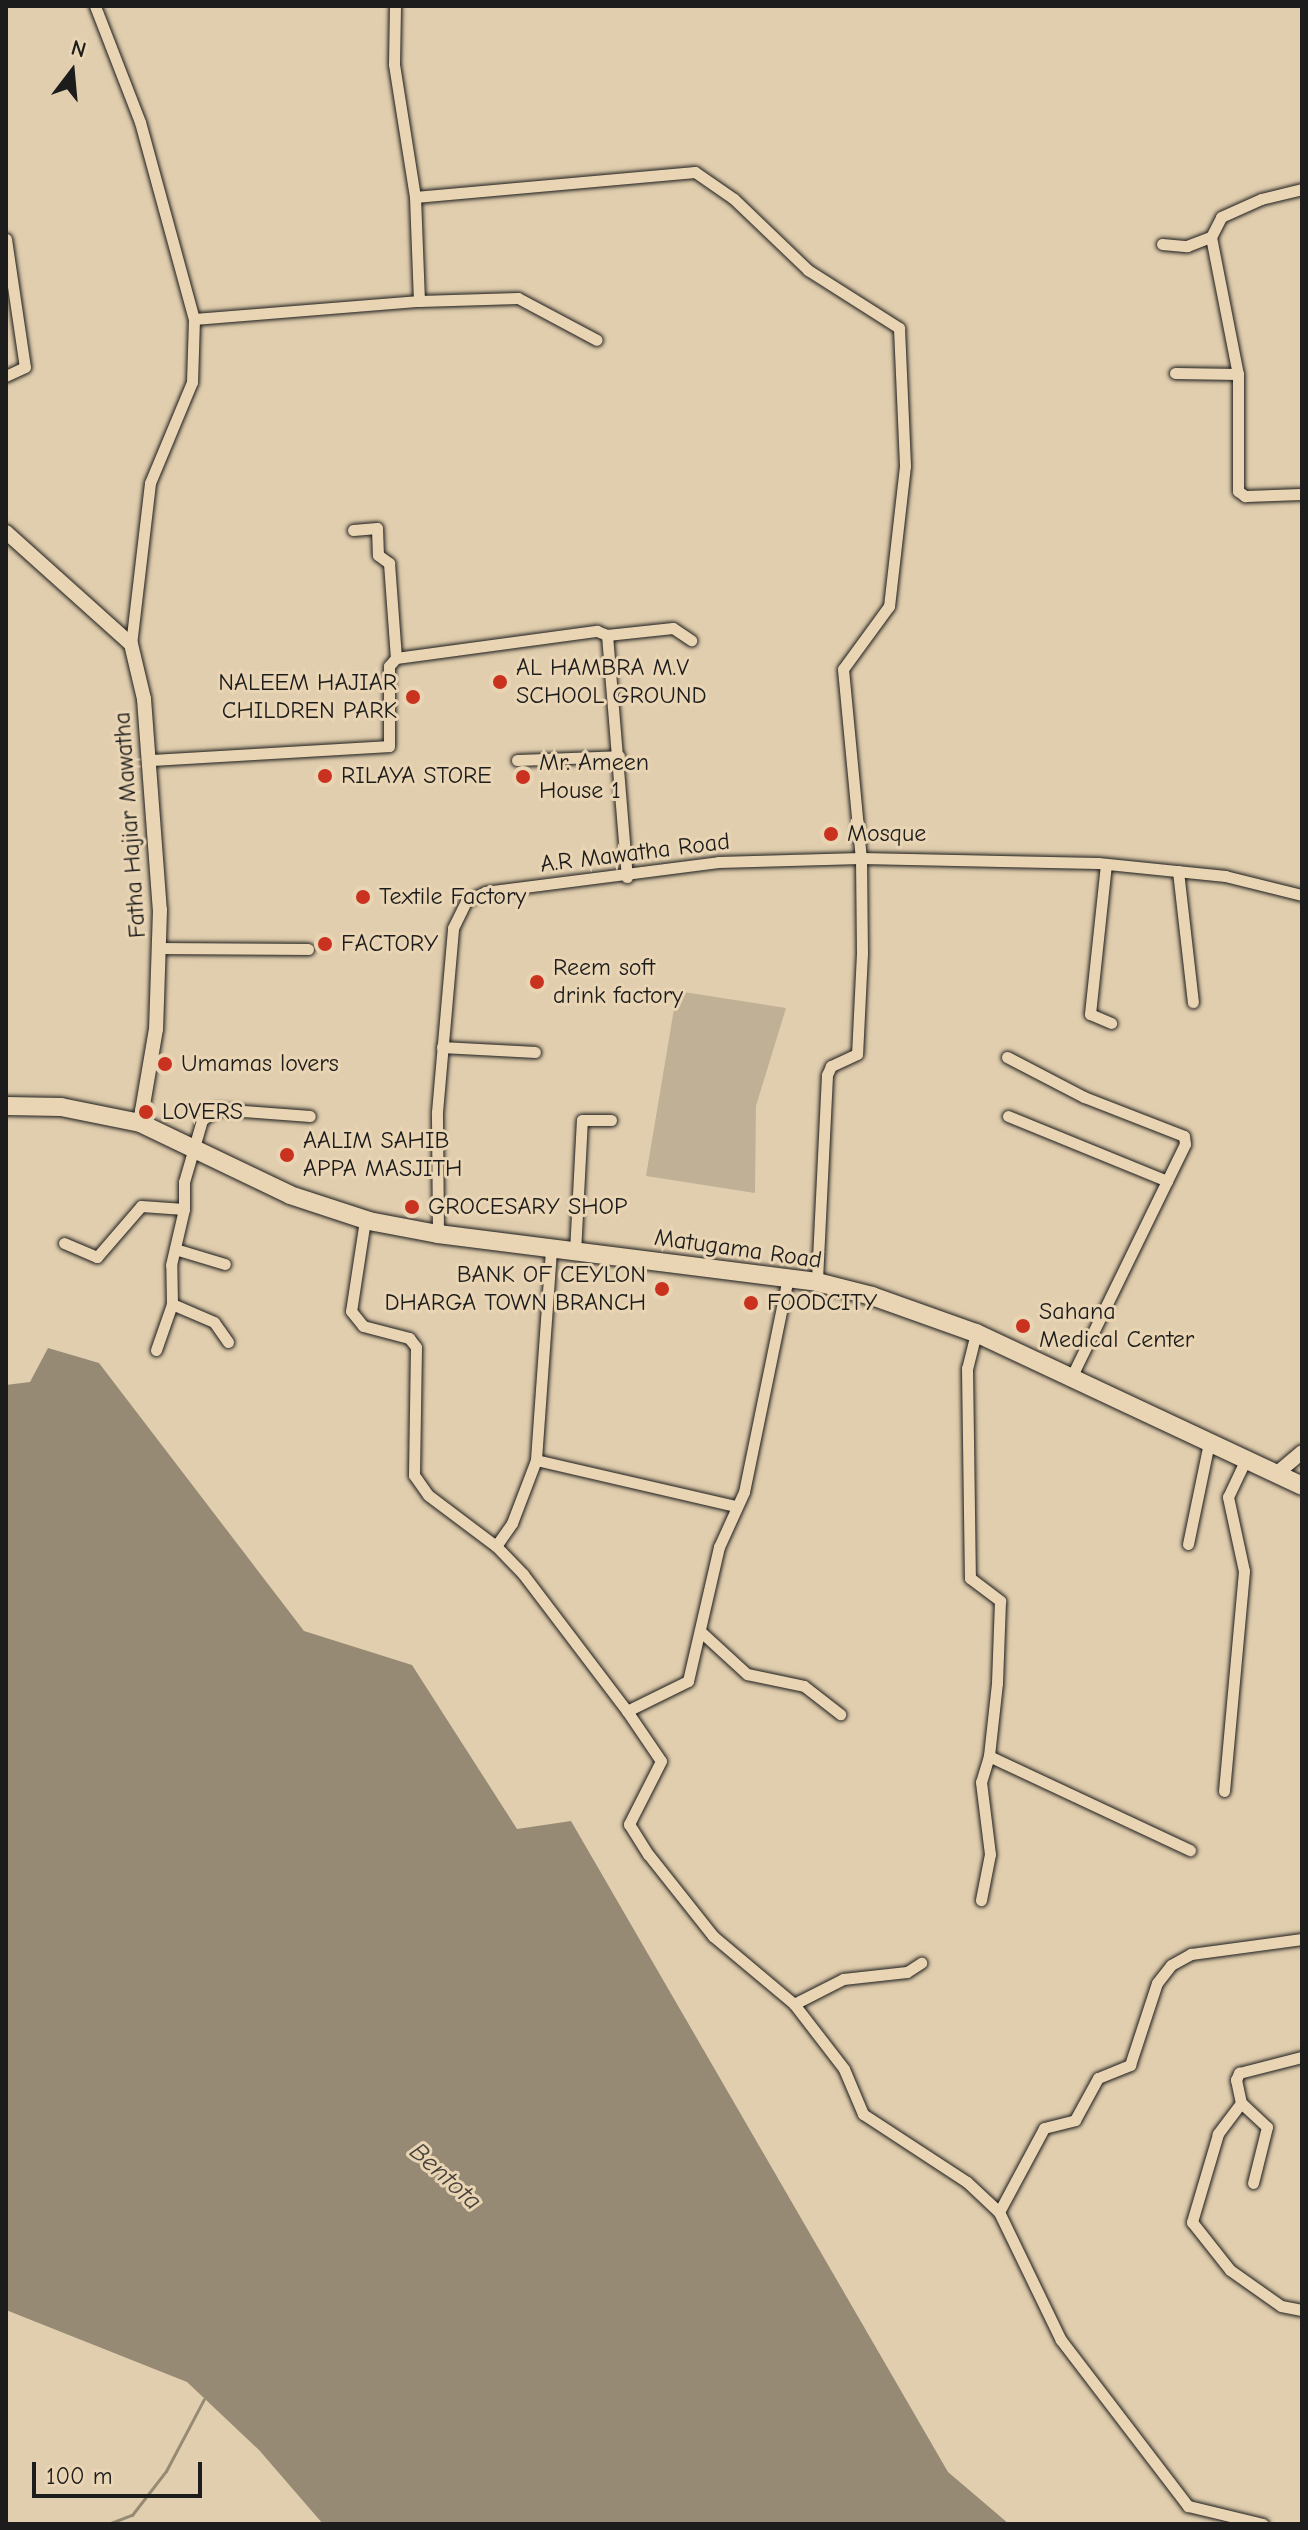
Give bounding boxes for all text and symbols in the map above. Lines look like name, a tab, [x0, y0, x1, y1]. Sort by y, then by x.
north arrow	[32, 32, 112, 112]
text: N	[68, 34, 89, 63]
place label: AL HAMBRA M.V SCHOOL GROUND	[516, 654, 707, 710]
place label: NALEEM HAJIAR CHILDREN PARK	[218, 669, 397, 725]
marker: AL HAMBRA M.V SCHOOL GROUND	[491, 673, 509, 691]
marker: NALEEM HAJIAR CHILDREN PARK	[404, 688, 422, 706]
street label: Fatha Hajiar Mawatha	[108, 711, 152, 939]
place label: Mr. Ameen House 1	[539, 749, 649, 805]
place label: RILAYA STORE	[341, 762, 492, 790]
marker: RILAYA STORE	[316, 767, 334, 785]
marker: Mr. Ameen House 1	[514, 768, 532, 786]
place label: Mosque	[847, 820, 926, 848]
marker: Mosque	[822, 825, 840, 843]
street label: A.R Mawatha Road	[539, 827, 731, 879]
place label: Textile Factory	[379, 883, 526, 911]
marker: Textile Factory	[354, 888, 372, 906]
place label: FACTORY	[341, 930, 438, 958]
marker: FACTORY	[316, 935, 334, 953]
place label: Reem soft drink factory	[553, 954, 683, 1010]
marker: Reem soft drink factory	[528, 973, 546, 991]
place label: Umamas lovers	[181, 1050, 339, 1078]
marker: Umamas lovers	[156, 1055, 174, 1073]
place label: LOVERS	[162, 1098, 243, 1126]
marker: LOVERS	[137, 1103, 155, 1121]
place label: AALIM SAHIB APPA MASJITH	[303, 1127, 462, 1183]
marker: AALIM SAHIB APPA MASJITH	[278, 1146, 296, 1164]
place label: GROCESARY SHOP	[428, 1193, 627, 1221]
marker: GROCESARY SHOP	[403, 1198, 421, 1216]
street label: Matugama Road	[652, 1223, 824, 1275]
place label: BANK OF CEYLON DHARGA TOWN BRANCH	[384, 1261, 646, 1317]
marker: BANK OF CEYLON DHARGA TOWN BRANCH	[653, 1280, 671, 1298]
place label: FOODCITY	[767, 1289, 877, 1317]
marker: FOODCITY	[742, 1294, 760, 1312]
place label: Sahana Medical Center	[1039, 1298, 1194, 1354]
marker: Sahana Medical Center	[1014, 1317, 1032, 1335]
water label: Bentota	[403, 2137, 487, 2217]
scale bar	[36, 2446, 206, 2496]
text: 100 m	[46, 2462, 113, 2490]

